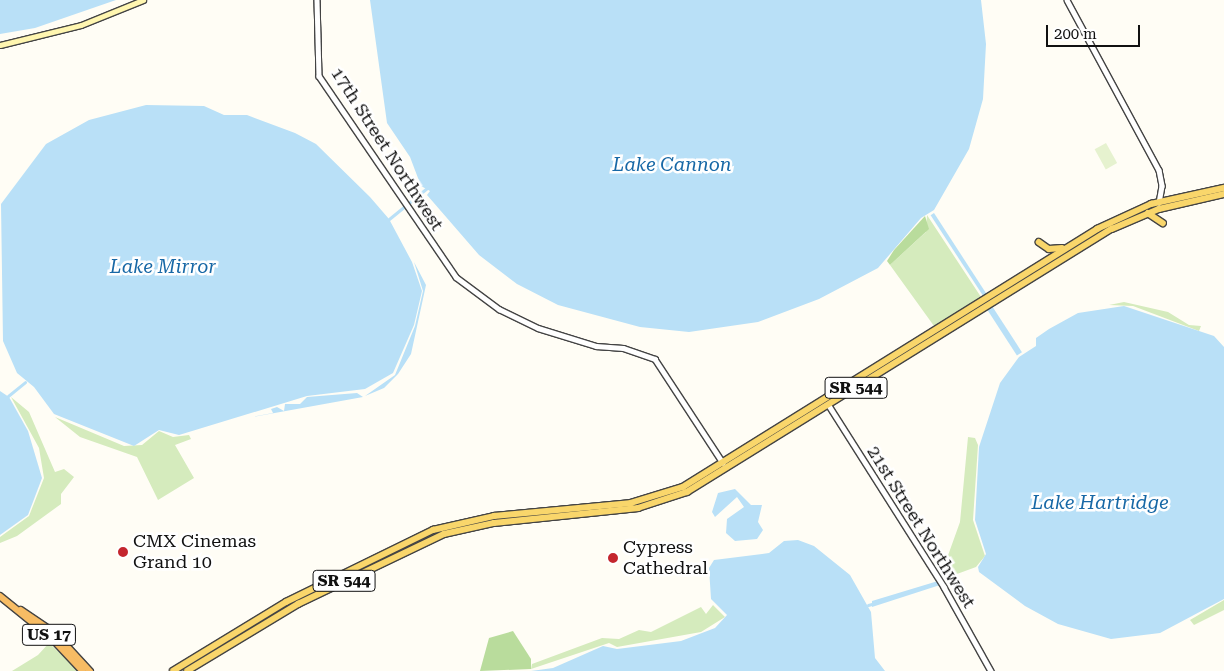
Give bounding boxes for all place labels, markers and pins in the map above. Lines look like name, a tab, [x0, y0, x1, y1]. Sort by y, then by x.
place label: CMX Cinemas Grand 10	[133, 531, 256, 574]
place label: Cypress Cathedral	[623, 537, 708, 580]
marker: CMX Cinemas Grand 10	[117, 546, 129, 558]
marker: Cypress Cathedral	[607, 552, 619, 564]

